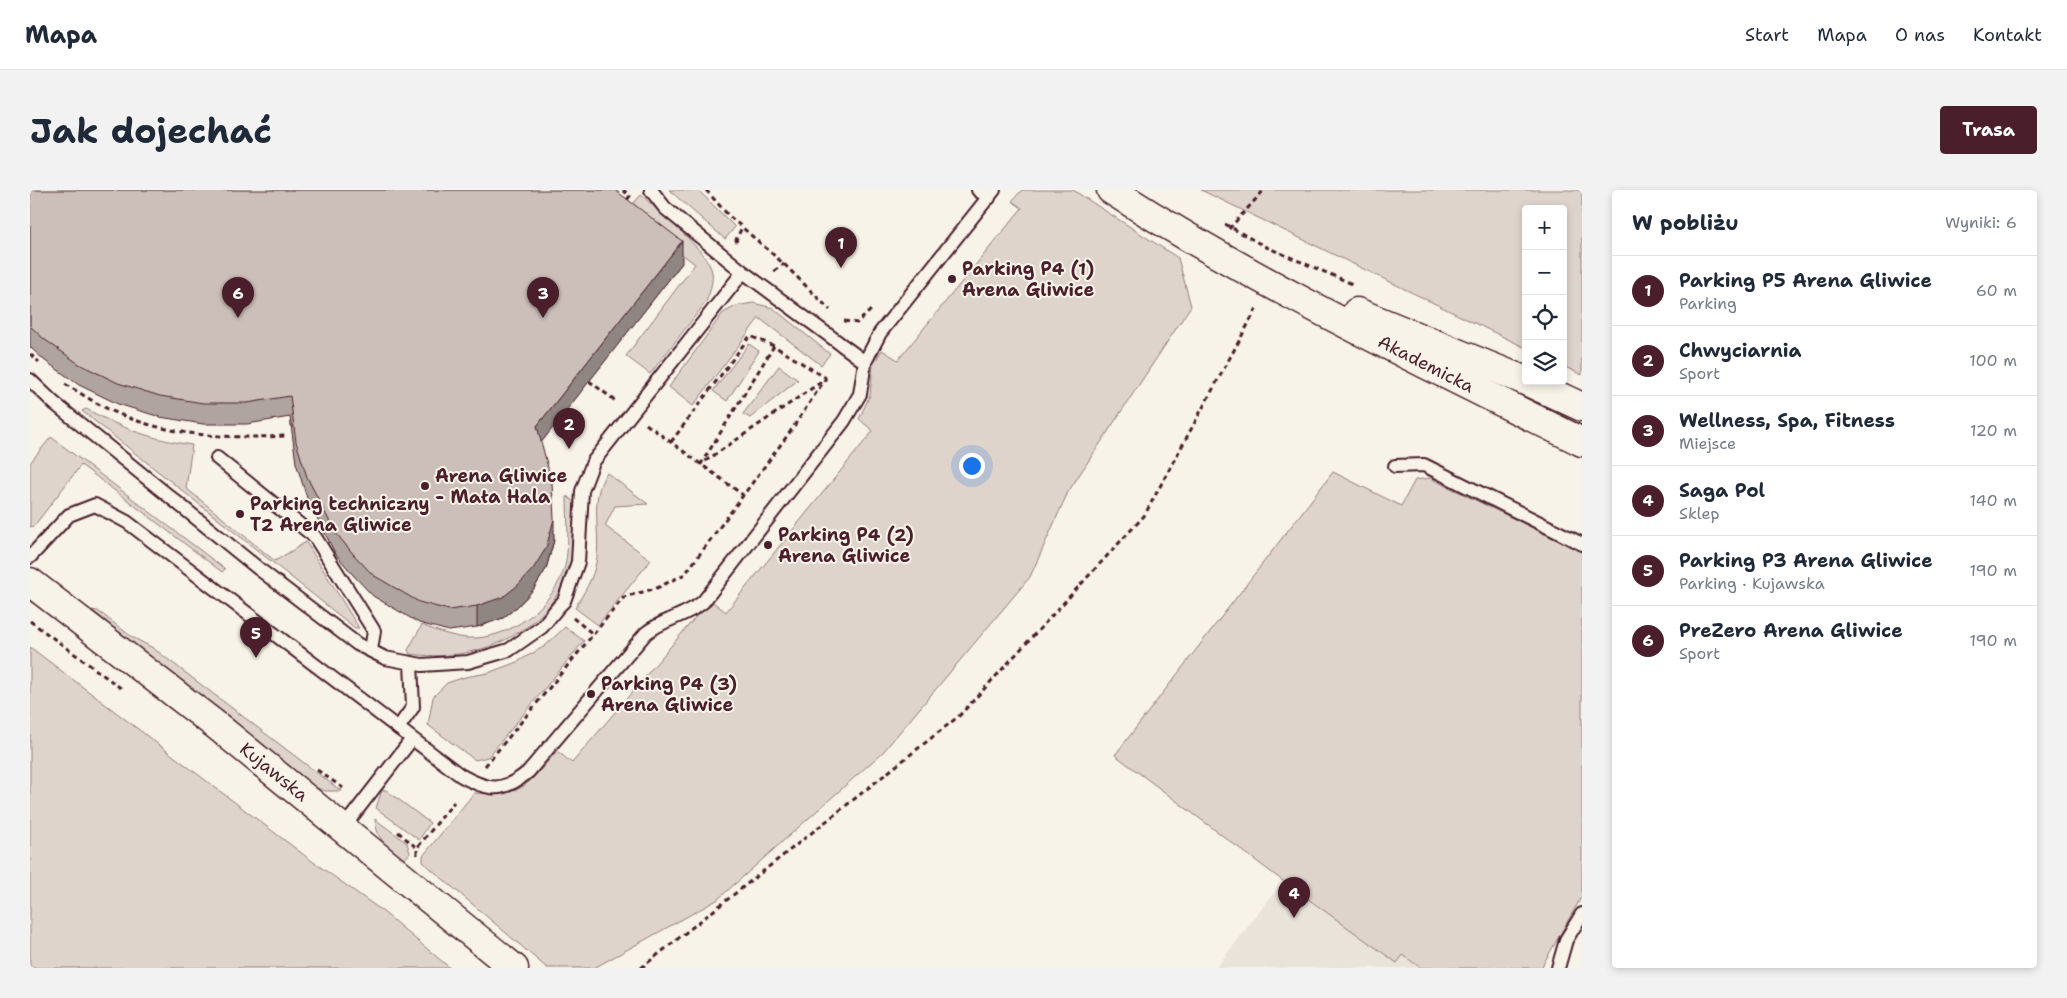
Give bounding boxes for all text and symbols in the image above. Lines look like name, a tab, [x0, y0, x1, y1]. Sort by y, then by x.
text: Mapa	[25, 19, 97, 51]
text: Start	[1745, 23, 1789, 47]
text: Mapa	[1817, 23, 1867, 47]
text: O nas	[1895, 23, 1945, 47]
text: Kontakt	[1973, 23, 2042, 47]
button: Trasa	[1940, 106, 2037, 154]
text: Jak dojechać	[30, 107, 272, 154]
map controls	[1522, 205, 1567, 385]
button: +	[1522, 205, 1567, 250]
text: W pobliżu	[1632, 209, 1739, 237]
text: Wyniki: 6	[1945, 212, 2017, 233]
pin: 1	[825, 227, 857, 268]
button: −	[1522, 250, 1567, 295]
place label: Parking P4 (1) Arena Gliwice	[962, 257, 1095, 302]
text: Parking P5 Arena Gliwice	[1679, 268, 1932, 293]
marker: Parking P4 (1) Arena Gliwice	[946, 273, 958, 285]
pin: 6	[222, 277, 254, 318]
pin: 3	[527, 277, 559, 318]
text: 1	[1644, 280, 1652, 301]
text: 60 m	[1976, 280, 2017, 301]
text: Parking	[1679, 293, 1737, 314]
button: locate	[1522, 295, 1567, 340]
street label: Akademicka	[1374, 329, 1478, 399]
text: Chwyciarnia	[1679, 338, 1801, 363]
button: layers	[1522, 340, 1567, 385]
text: 2	[1642, 350, 1654, 371]
text: 100 m	[1969, 350, 2017, 371]
text: Sport	[1679, 363, 1720, 384]
pin: 2	[553, 408, 585, 449]
text: Wellness, Spa, Fitness	[1679, 408, 1895, 433]
text: 3	[1642, 420, 1654, 441]
text: 120 m	[1970, 420, 2017, 441]
text: Miejsce	[1679, 433, 1736, 454]
your location	[959, 453, 985, 479]
place label: Arena Gliwice - Mała Hala	[435, 464, 568, 509]
text: Saga Pol	[1679, 478, 1765, 503]
marker: Arena Gliwice - Mała Hala	[419, 480, 431, 492]
text: 4	[1642, 490, 1654, 511]
text: 140 m	[1970, 490, 2017, 511]
place label: Parking techniczny T2 Arena Gliwice	[250, 492, 430, 537]
text: Sklep	[1679, 503, 1719, 524]
marker: Parking techniczny T2 Arena Gliwice	[234, 508, 246, 520]
place label: Parking P4 (2) Arena Gliwice	[778, 523, 914, 568]
marker: Parking P4 (2) Arena Gliwice	[762, 539, 774, 551]
text: Parking P3 Arena Gliwice	[1679, 548, 1933, 573]
text: 5	[1643, 560, 1653, 581]
text: 190 m	[1970, 560, 2017, 581]
text: Parking · Kujawska	[1679, 573, 1825, 594]
pin: 5	[240, 617, 272, 658]
text: PreZero Arena Gliwice	[1679, 618, 1903, 643]
text: 6	[1642, 630, 1654, 651]
text: 190 m	[1970, 630, 2017, 651]
text: Sport	[1679, 643, 1720, 664]
place label: Parking P4 (3) Arena Gliwice	[601, 672, 737, 717]
marker: Parking P4 (3) Arena Gliwice	[585, 688, 597, 700]
street label: Kujawska	[235, 737, 313, 807]
pin: 4	[1278, 877, 1310, 918]

